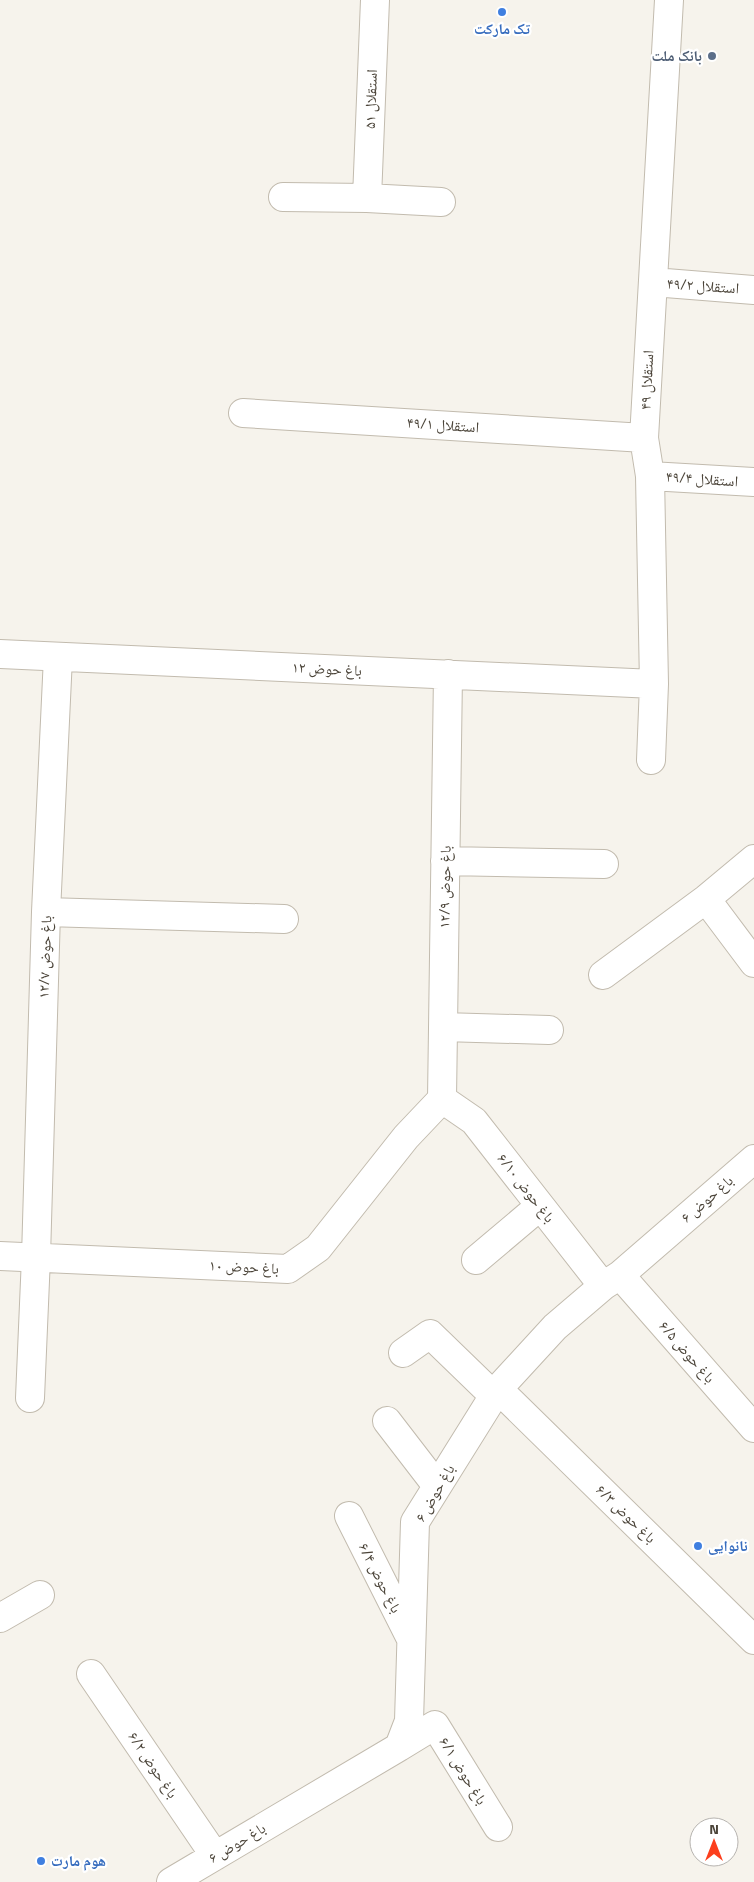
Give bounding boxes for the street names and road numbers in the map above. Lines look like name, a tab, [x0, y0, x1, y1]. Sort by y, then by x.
street label: ۵۱ استقلال	[358, 69, 383, 129]
street label: ۴۹/۲ استقلال	[666, 272, 740, 299]
street label: ۴۹ استقلال	[633, 350, 660, 410]
street label: ۴۹/۱ استقلال	[406, 411, 480, 438]
street label: ۴۹/۴ استقلال	[665, 465, 739, 492]
street label: ۱۲ باغ حوض	[291, 655, 363, 682]
street label: ۱۲/۹ باغ حوض	[432, 845, 457, 929]
street label: ۱۲/۷ باغ حوض	[32, 915, 57, 999]
street label: ۶/۱۰ باغ حوض	[492, 1148, 561, 1227]
street label: ۶ باغ حوض	[675, 1169, 738, 1228]
street label: ۱۰ باغ حوض	[208, 1253, 280, 1280]
street label: ۶/۵ باغ حوض	[654, 1315, 721, 1388]
street label: ۶ باغ حوض	[409, 1460, 460, 1526]
street label: ۶/۳ باغ حوض	[591, 1479, 662, 1548]
street label: ۶/۴ باغ حوض	[353, 1539, 408, 1617]
street label: ۶/۲ باغ حوض	[123, 1727, 184, 1803]
street label: ۶/۱ باغ حوض	[433, 1732, 493, 1809]
street label: ۶ باغ حوض	[204, 1816, 270, 1869]

